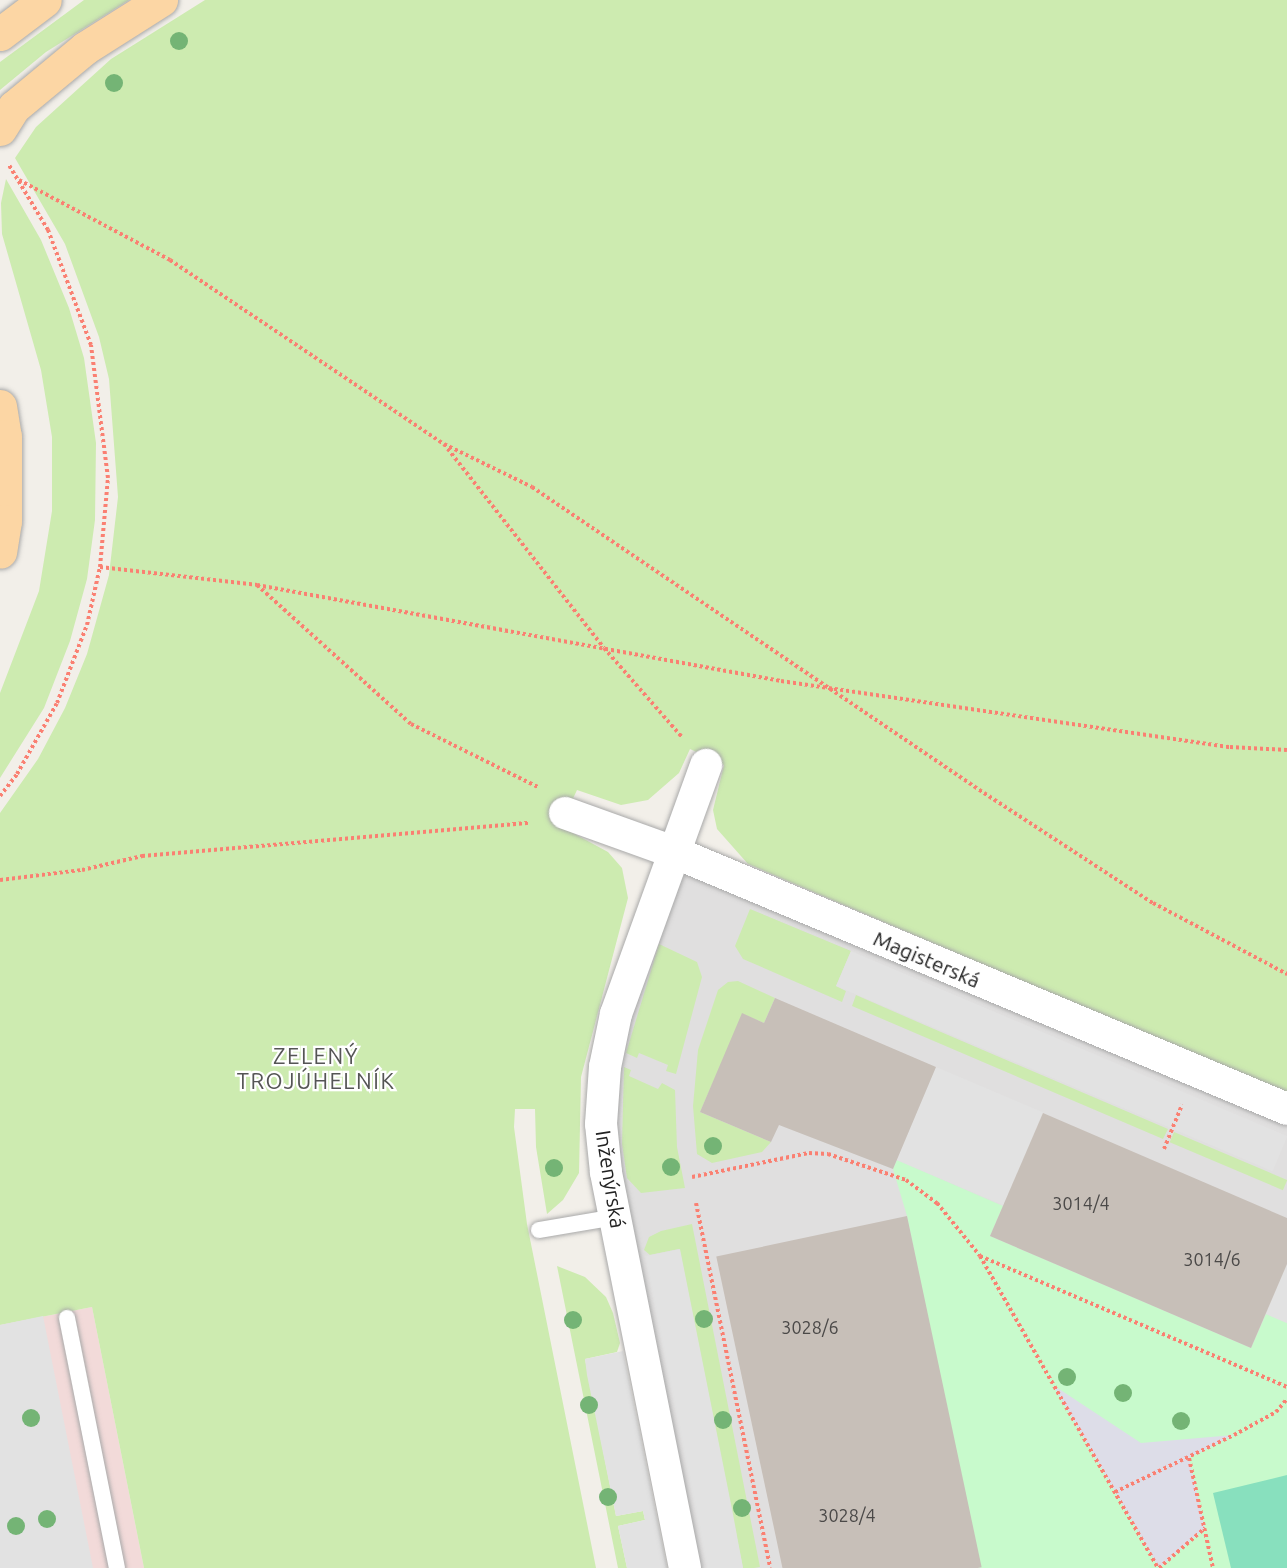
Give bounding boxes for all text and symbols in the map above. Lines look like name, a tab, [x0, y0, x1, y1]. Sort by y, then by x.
street label: Magisterská	[870, 925, 984, 993]
district label: ZELENÝ TROJÚHELNÍK	[237, 1042, 395, 1094]
street label: Inženýrská	[591, 1128, 631, 1230]
house number: 3014/4	[1052, 1192, 1110, 1214]
house number: 3014/6	[1183, 1248, 1241, 1270]
house number: 3028/6	[781, 1316, 839, 1338]
house number: 3028/4	[818, 1504, 876, 1526]

